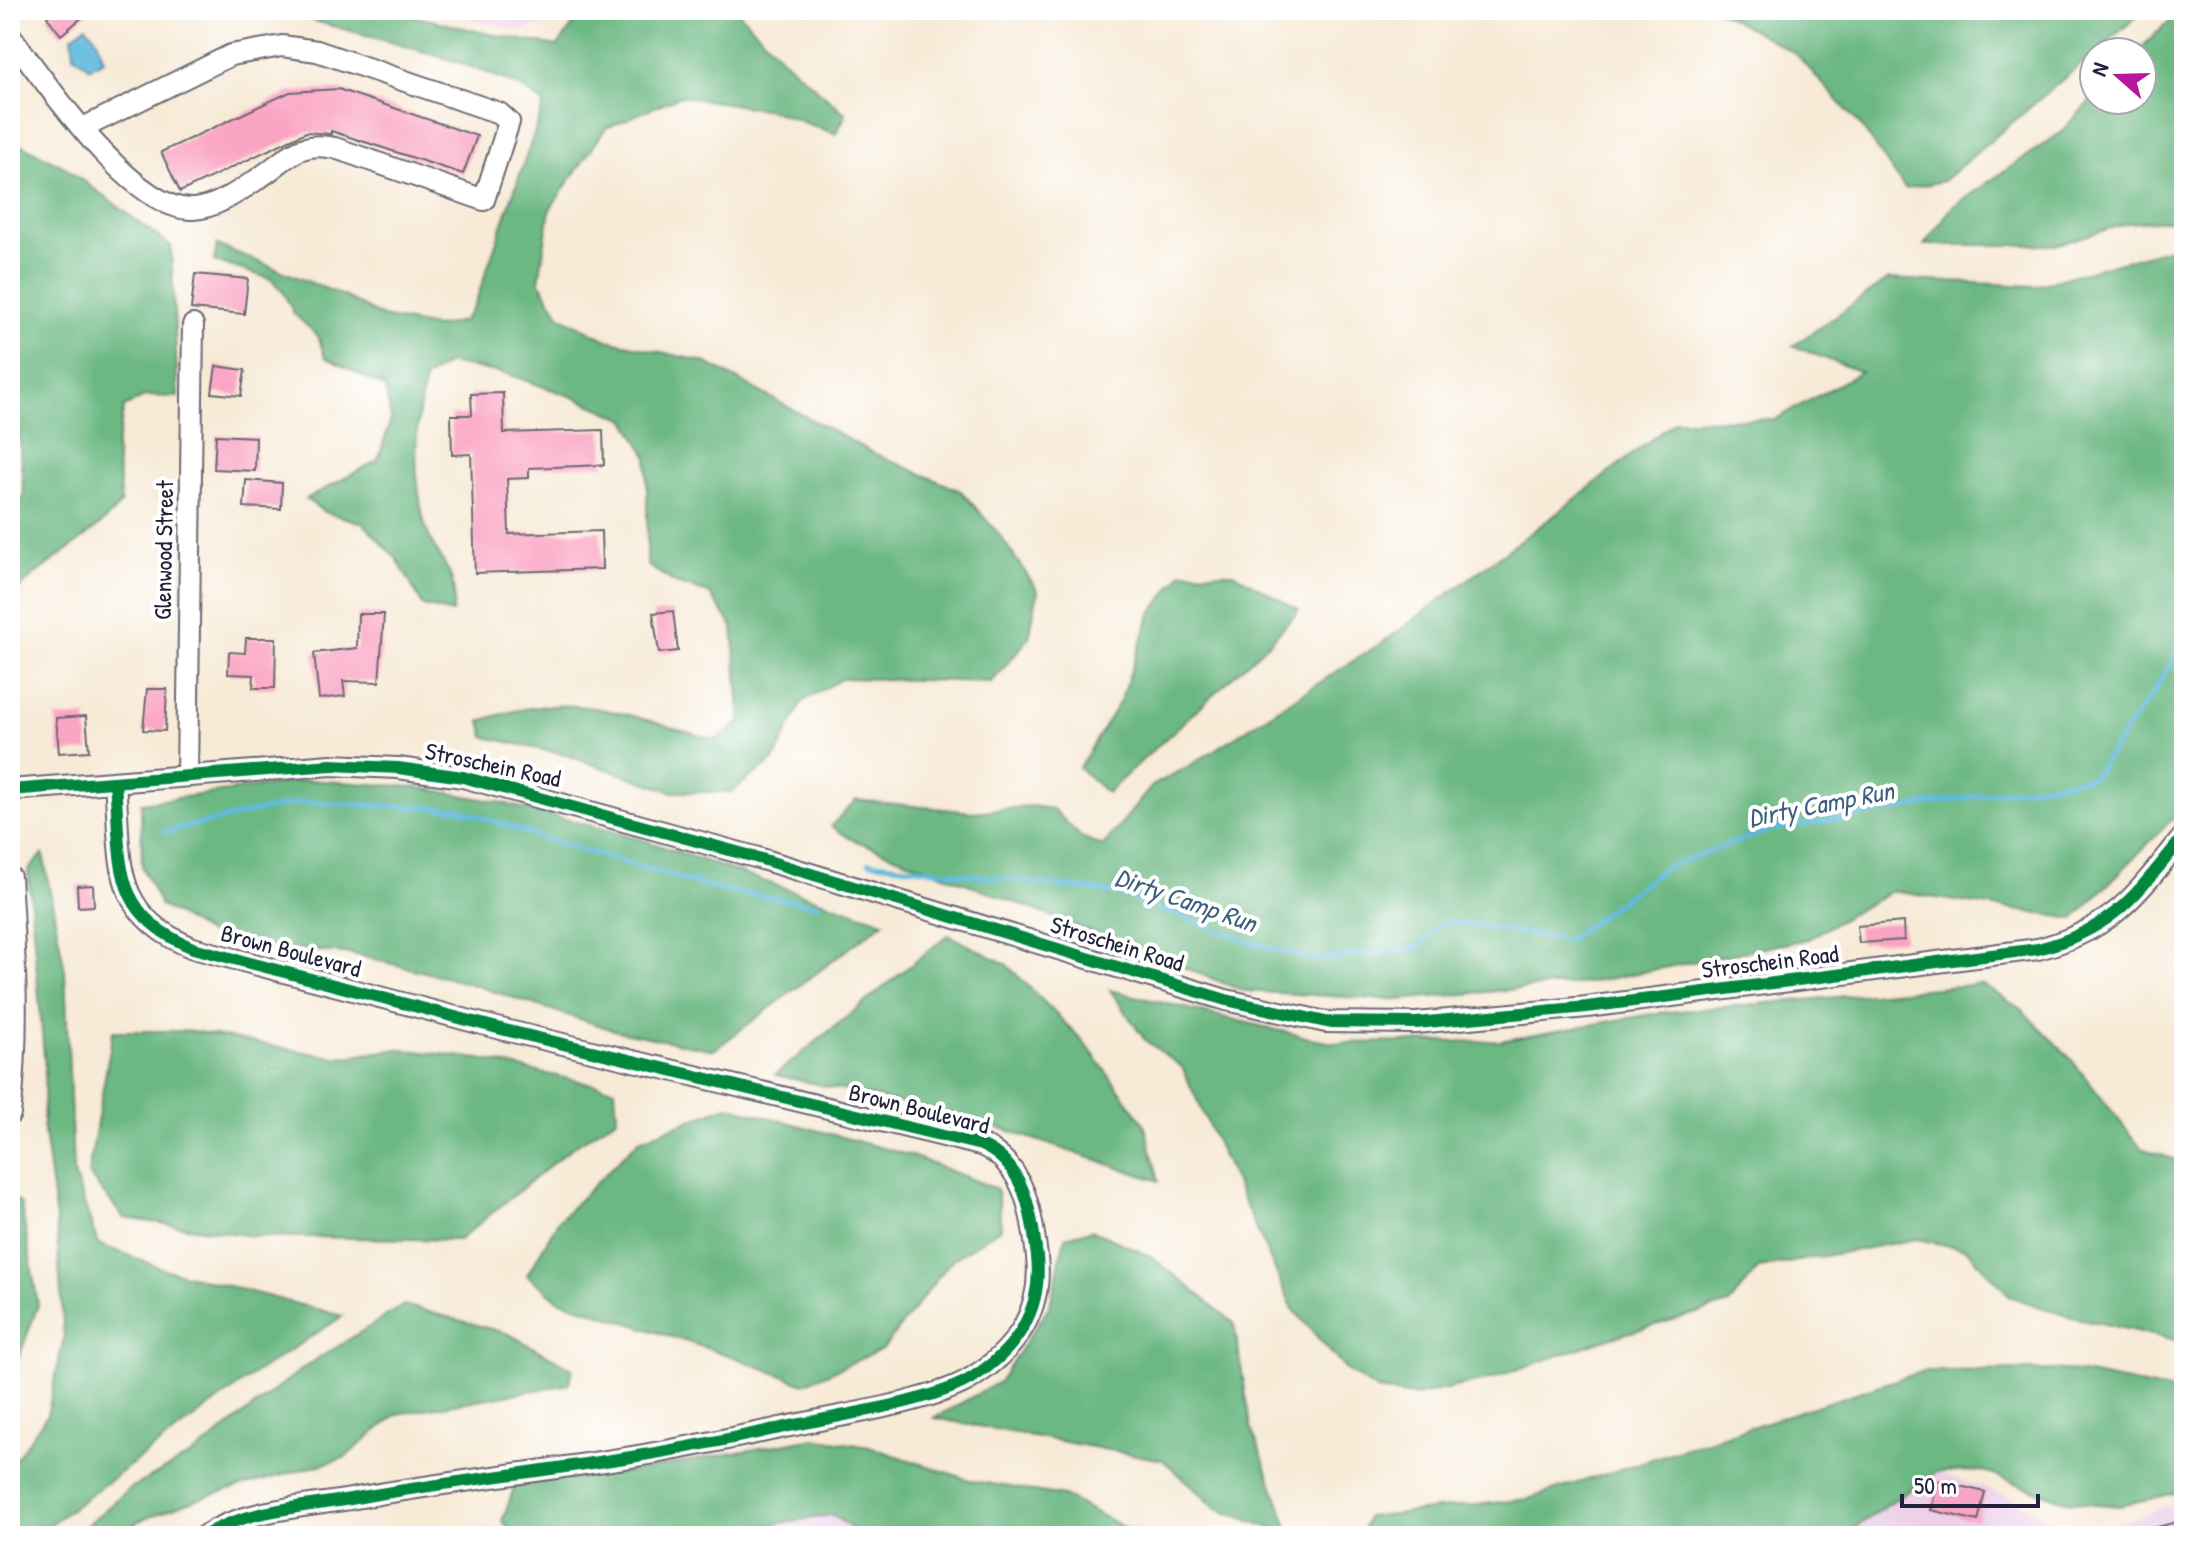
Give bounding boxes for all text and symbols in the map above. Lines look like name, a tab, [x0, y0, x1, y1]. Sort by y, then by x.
north arrow	[2078, 36, 2158, 116]
text: N	[2083, 58, 2115, 80]
street label: Glenwood Street	[146, 479, 180, 620]
street label: Stroschein Road	[423, 734, 564, 794]
water label: Dirty Camp Run	[1745, 772, 1899, 836]
water label: Dirty Camp Run	[1111, 859, 1264, 942]
street label: Stroschein Road	[1047, 908, 1188, 978]
street label: Brown Boulevard	[218, 916, 365, 984]
street label: Stroschein Road	[1700, 937, 1840, 985]
street label: Brown Boulevard	[846, 1075, 993, 1141]
scale bar	[1902, 1458, 2038, 1508]
text: 50 m	[1914, 1469, 1957, 1501]

